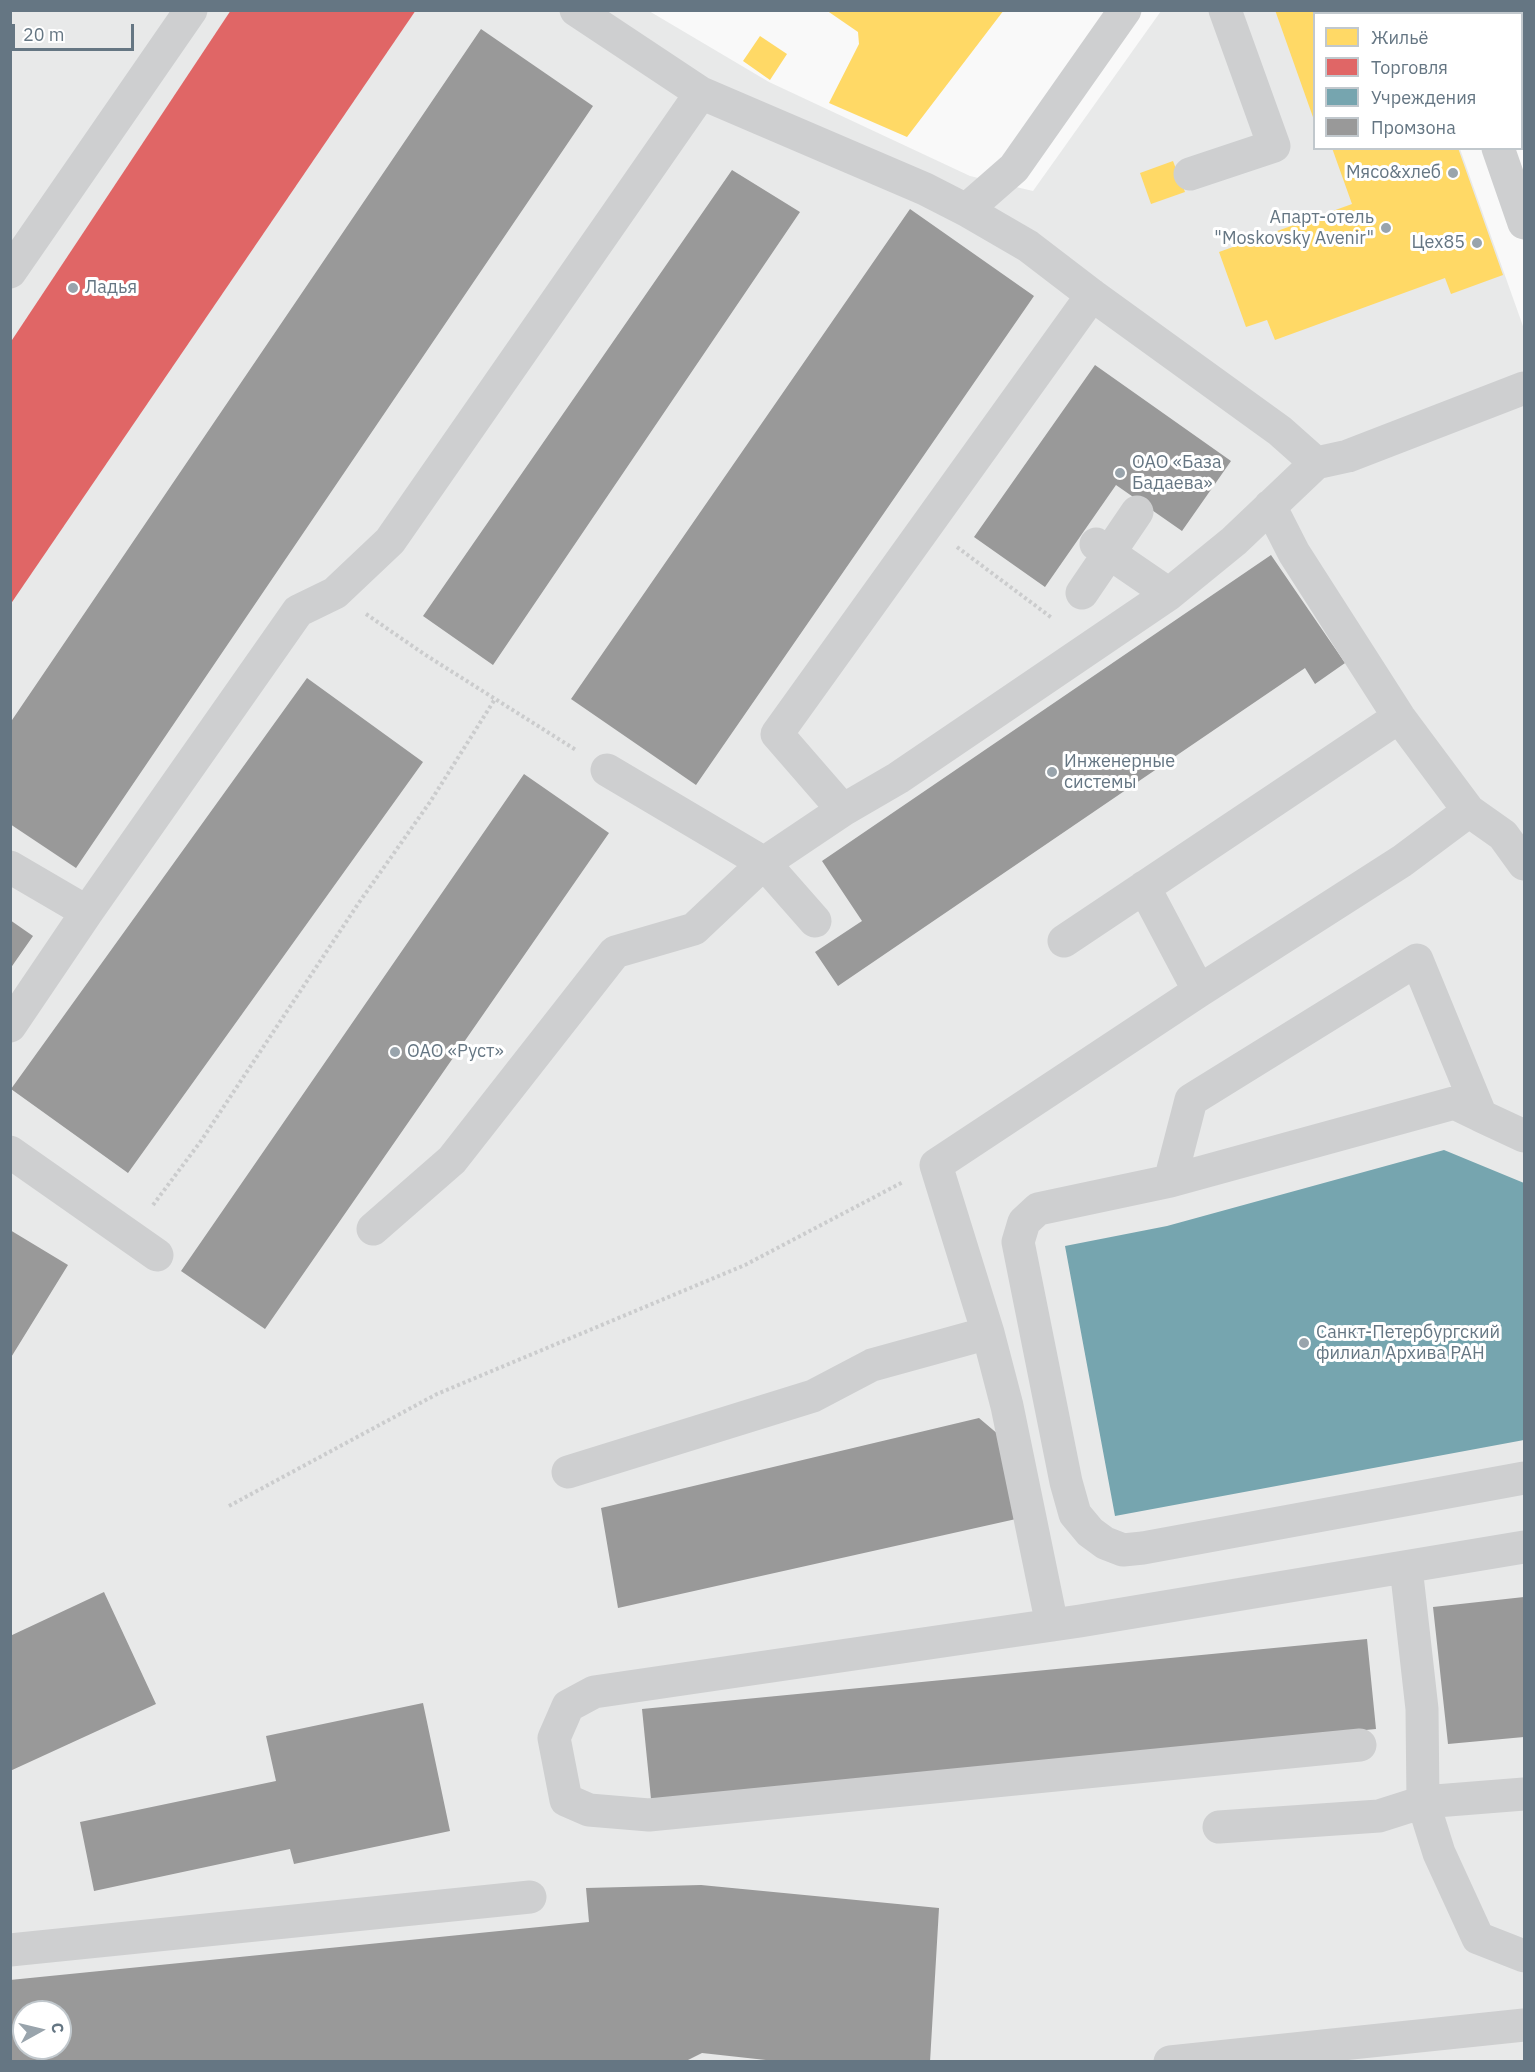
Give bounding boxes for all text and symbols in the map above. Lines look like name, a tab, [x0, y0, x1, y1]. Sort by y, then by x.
scale bar	[15, 12, 136, 50]
legend	[1313, 12, 1523, 150]
text: 20 m	[23, 23, 65, 46]
text: Жильё	[1371, 26, 1428, 49]
text: Торговля	[1371, 56, 1448, 79]
text: Учреждения	[1371, 86, 1476, 109]
text: Промзона	[1371, 116, 1456, 139]
place label: Мясо&хлеб	[1346, 162, 1441, 184]
marker: Мясо&хлеб	[1446, 166, 1460, 180]
place label: Апарт-отель "Moskovsky Avenir"	[1214, 207, 1374, 250]
marker: Апарт-отель "Moskovsky Avenir"	[1379, 221, 1393, 235]
place label: Цех85	[1412, 232, 1465, 254]
marker: Цех85	[1470, 236, 1484, 250]
place label: Ладья	[85, 277, 137, 299]
marker: Ладья	[66, 281, 80, 295]
place label: ОАО «База Бадаева»	[1132, 452, 1222, 494]
marker: ОАО «База Бадаева»	[1113, 466, 1127, 480]
place label: Инженерные системы	[1064, 751, 1175, 794]
marker: Инженерные системы	[1045, 765, 1059, 779]
place label: ОАО «Руст»	[407, 1041, 504, 1063]
marker: ОАО «Руст»	[388, 1045, 402, 1059]
place label: Санкт-Петербургский филиал Архива РАН	[1316, 1322, 1500, 1364]
marker: Санкт-Петербургский филиал Архива РАН	[1297, 1336, 1311, 1350]
north arrow	[12, 2000, 72, 2060]
text: С	[47, 2021, 68, 2034]

